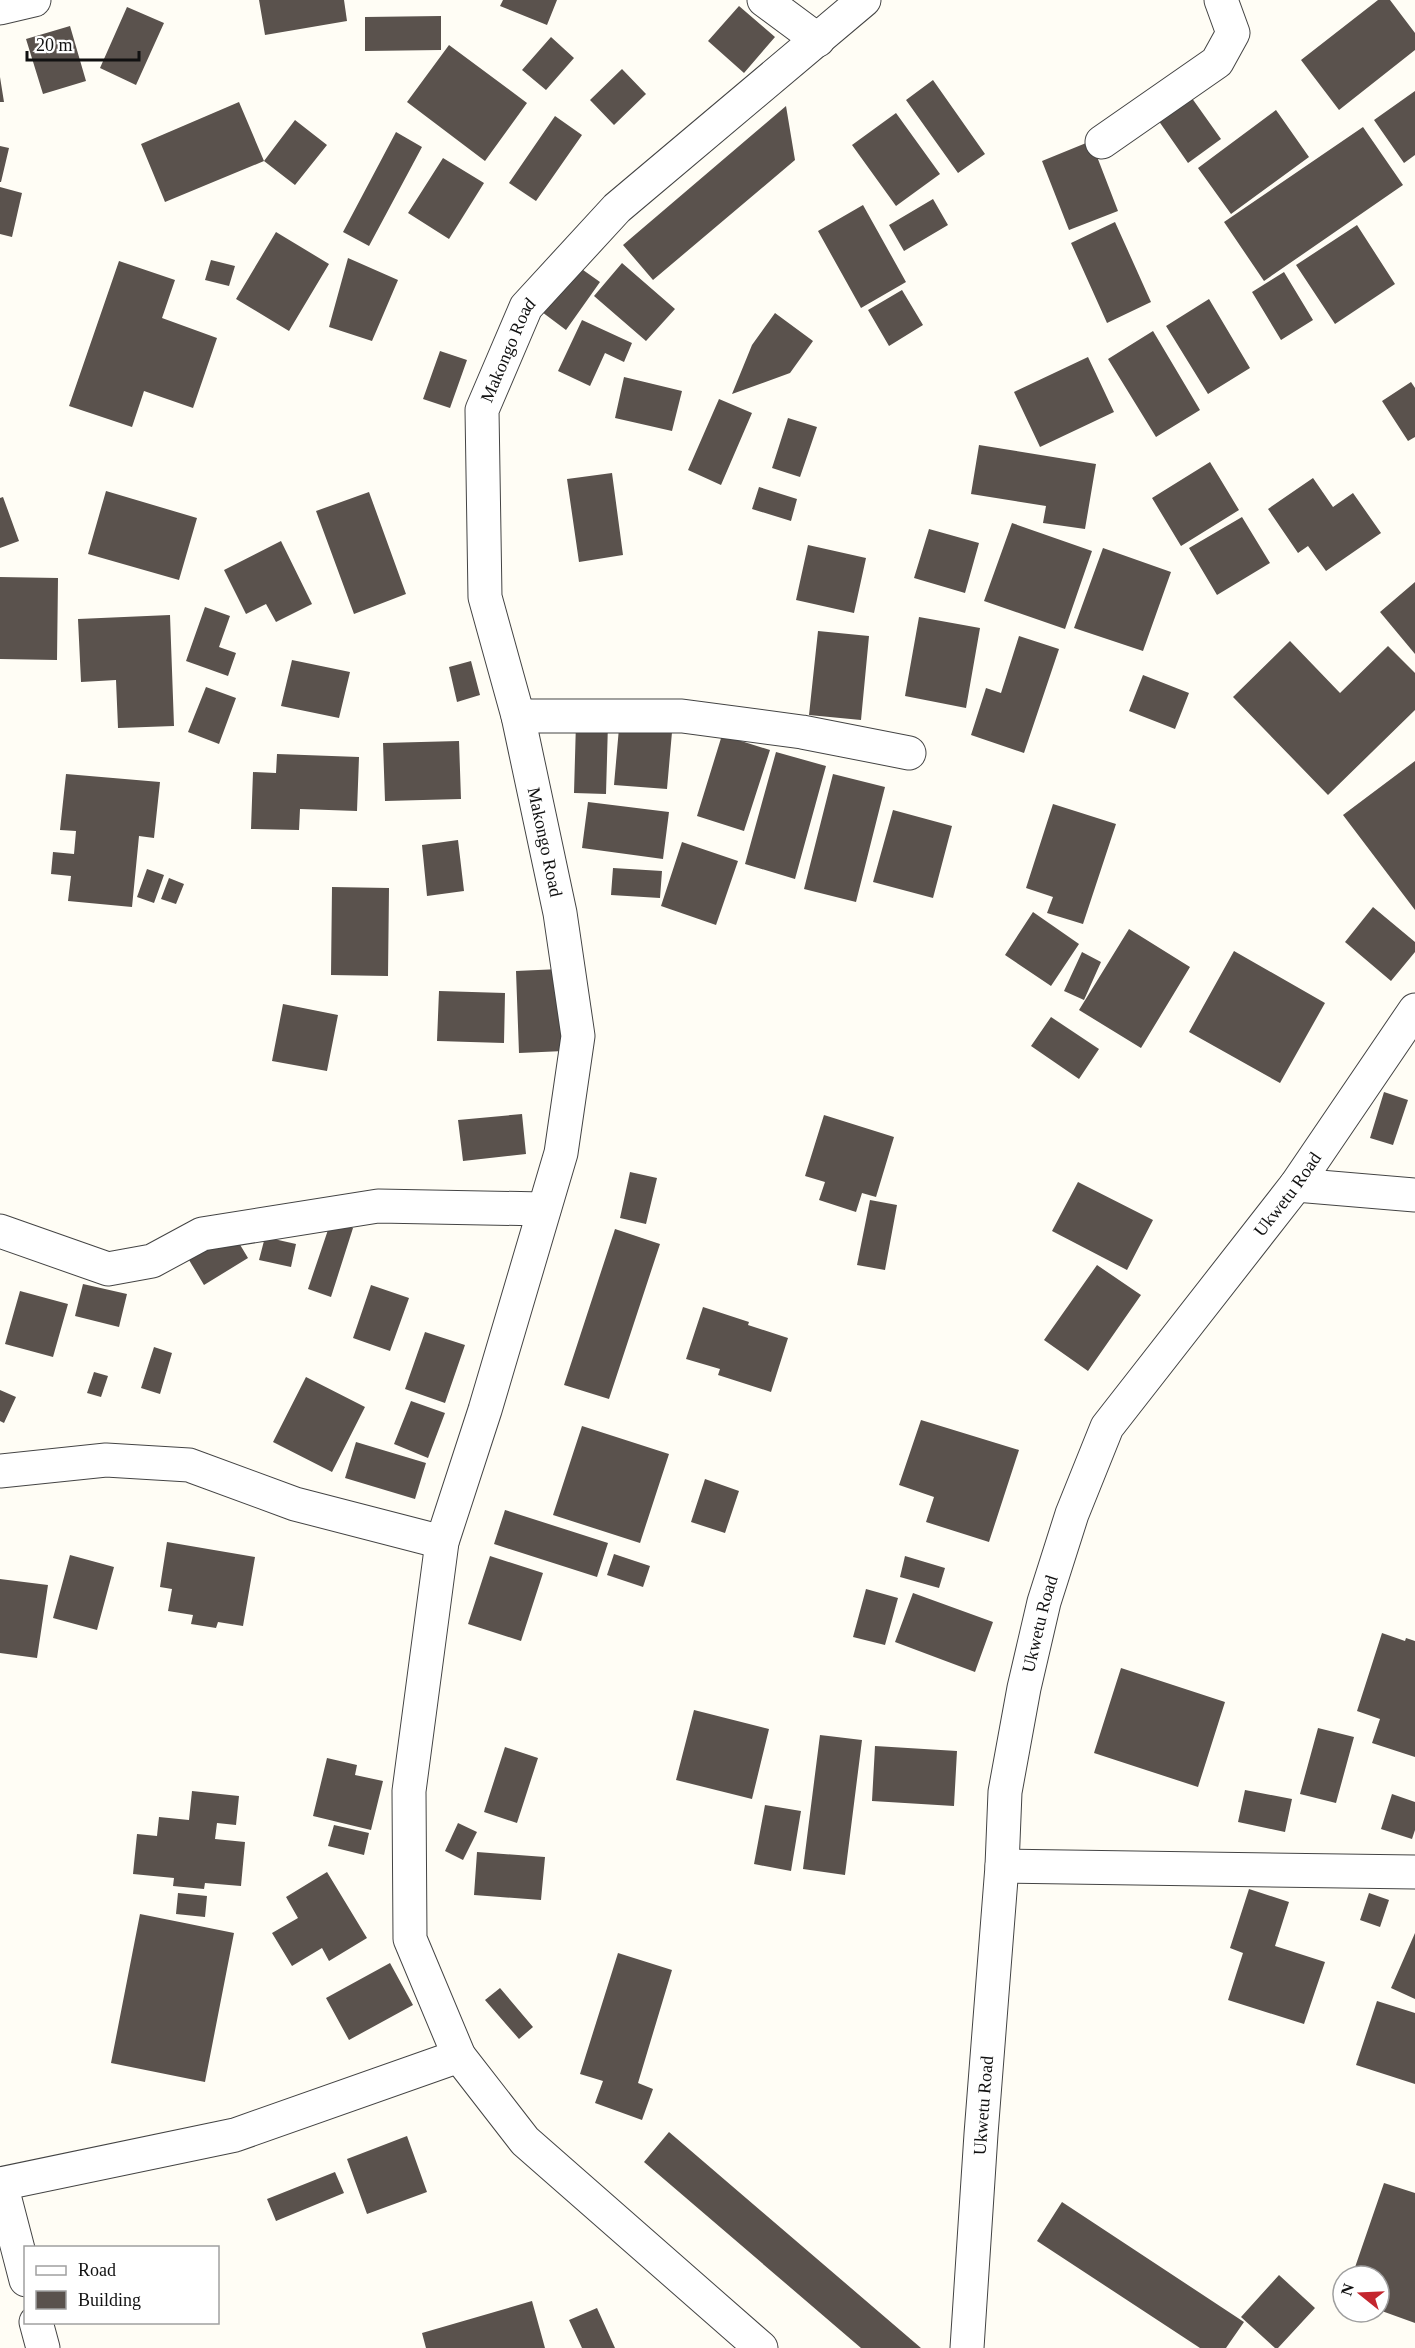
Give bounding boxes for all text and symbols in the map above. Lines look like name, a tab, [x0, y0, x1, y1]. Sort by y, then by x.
scale bar	[27, 24, 140, 62]
text: 20 m	[36, 35, 73, 55]
street label: Makongo Road	[476, 294, 539, 405]
street label: Makongo Road	[524, 785, 566, 899]
street label: Ukwetu Road	[1250, 1149, 1325, 1240]
street label: Ukwetu Road	[1018, 1573, 1062, 1675]
street label: Ukwetu Road	[970, 2055, 997, 2156]
legend	[24, 2246, 219, 2324]
text: Road	[78, 2260, 116, 2280]
north arrow	[1331, 2264, 1391, 2324]
text: N	[1337, 2281, 1357, 2298]
text: Building	[78, 2290, 141, 2310]

